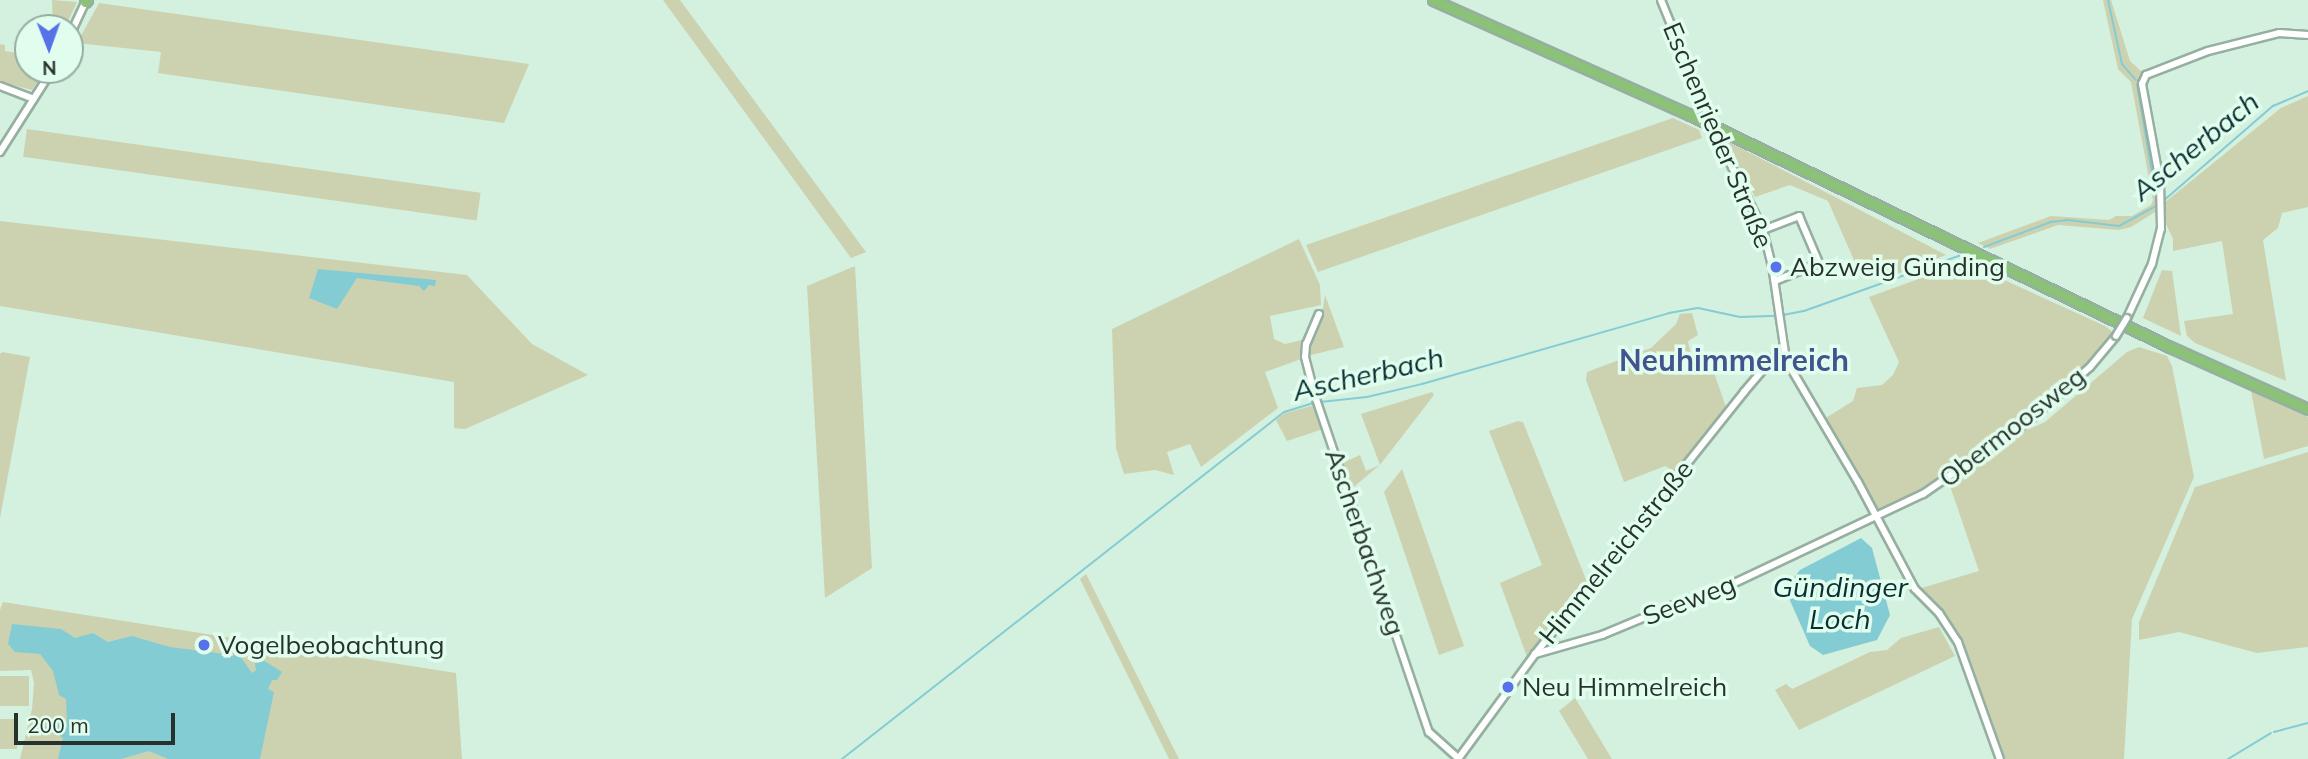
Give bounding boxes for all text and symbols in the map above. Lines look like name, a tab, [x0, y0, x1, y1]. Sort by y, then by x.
north arrow	[14, 14, 84, 84]
street label: Eschenrieder Straße	[1656, 18, 1780, 252]
text: N	[42, 56, 57, 80]
water label: Ascherbach	[2125, 85, 2265, 207]
place label: Abzweig Günding	[1790, 251, 2005, 283]
marker: Abzweig Günding	[1768, 259, 1784, 275]
water label: Ascherbach	[1289, 340, 1447, 408]
district label: Neuhimmelreich	[1619, 342, 1849, 378]
street label: Obermoosweg	[1933, 360, 2091, 494]
street label: Ascherbachweg	[1319, 445, 1411, 639]
street label: Himmelreichstraße	[1532, 454, 1700, 650]
street label: Seeweg	[1638, 568, 1740, 632]
water label: Gündinger Loch	[1772, 570, 1908, 636]
place label: Vogelbeobachtung	[218, 629, 444, 661]
marker: Vogelbeobachtung	[196, 637, 212, 653]
place label: Neu Himmelreich	[1522, 671, 1727, 703]
marker: Neu Himmelreich	[1500, 679, 1516, 695]
scale bar	[18, 700, 178, 744]
text: 200 m	[27, 712, 89, 738]

